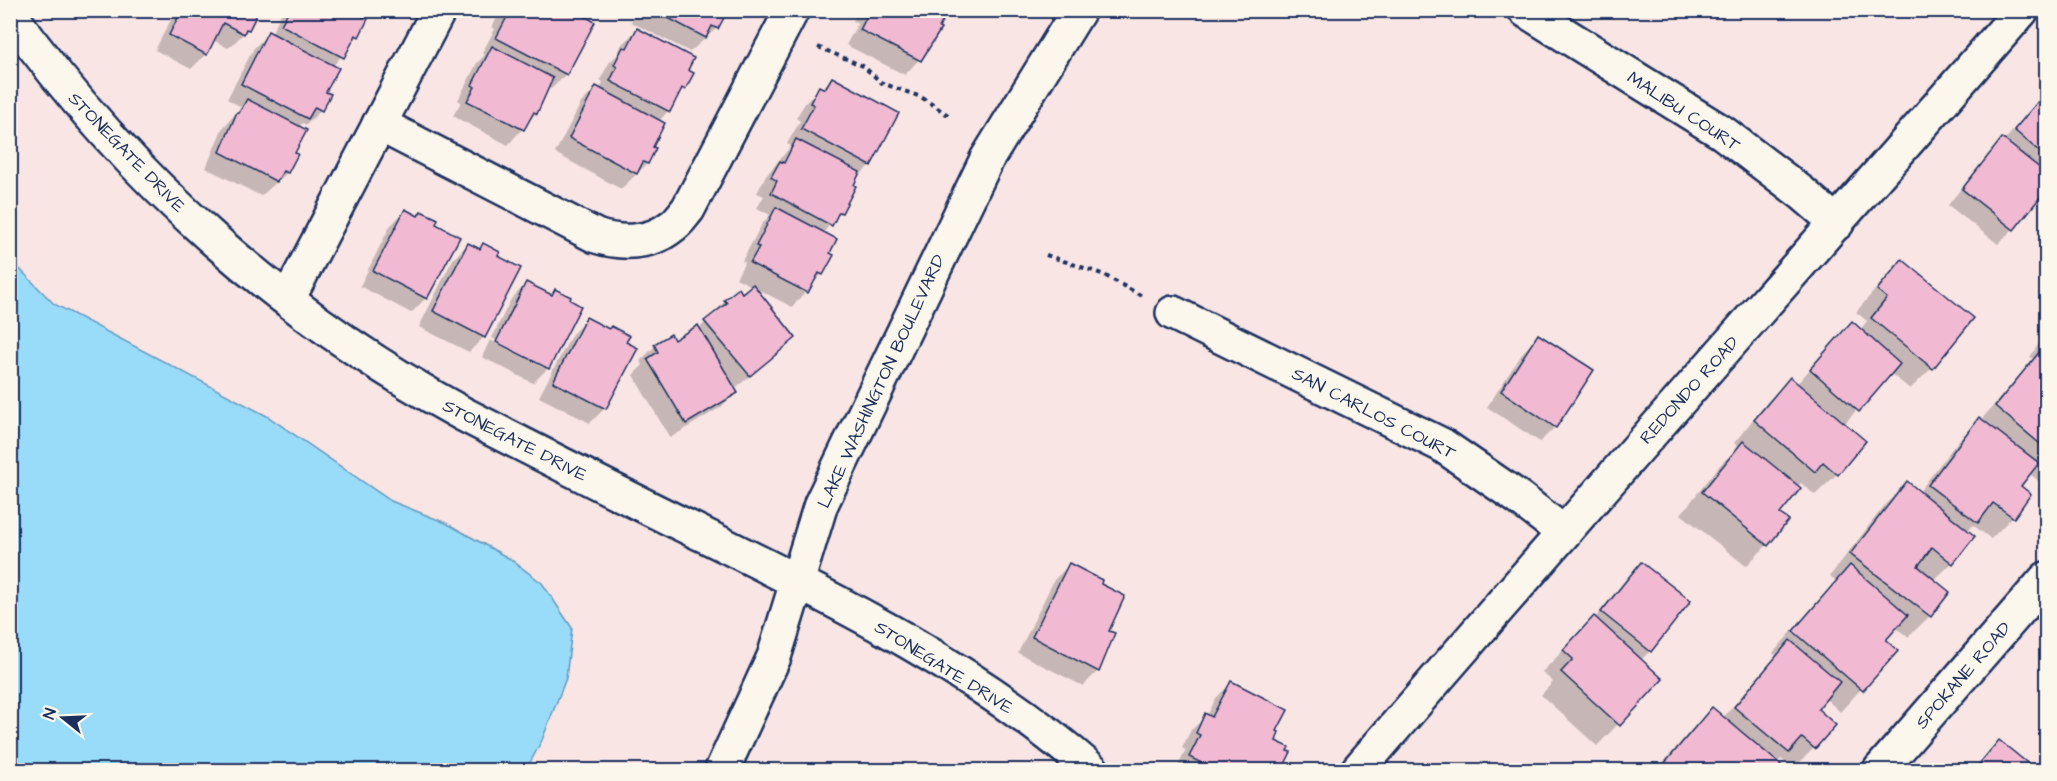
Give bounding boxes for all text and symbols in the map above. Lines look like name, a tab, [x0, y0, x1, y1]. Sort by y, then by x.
street label: MALIBU COURT	[1622, 65, 1746, 158]
street label: STONEGATE DRIVE	[62, 86, 191, 218]
street label: LAKE WASHINGTON BOULEVARD	[812, 250, 952, 512]
street label: REDONDO ROAD	[1634, 331, 1745, 450]
street label: SAN CARLOS COURT	[1287, 361, 1461, 466]
street label: STONEGATE DRIVE	[438, 393, 592, 488]
street label: STONEGATE DRIVE	[870, 615, 1018, 720]
street label: SPOKANE ROAD	[1910, 616, 2017, 734]
north arrow	[33, 688, 93, 748]
text: N	[38, 706, 62, 722]

